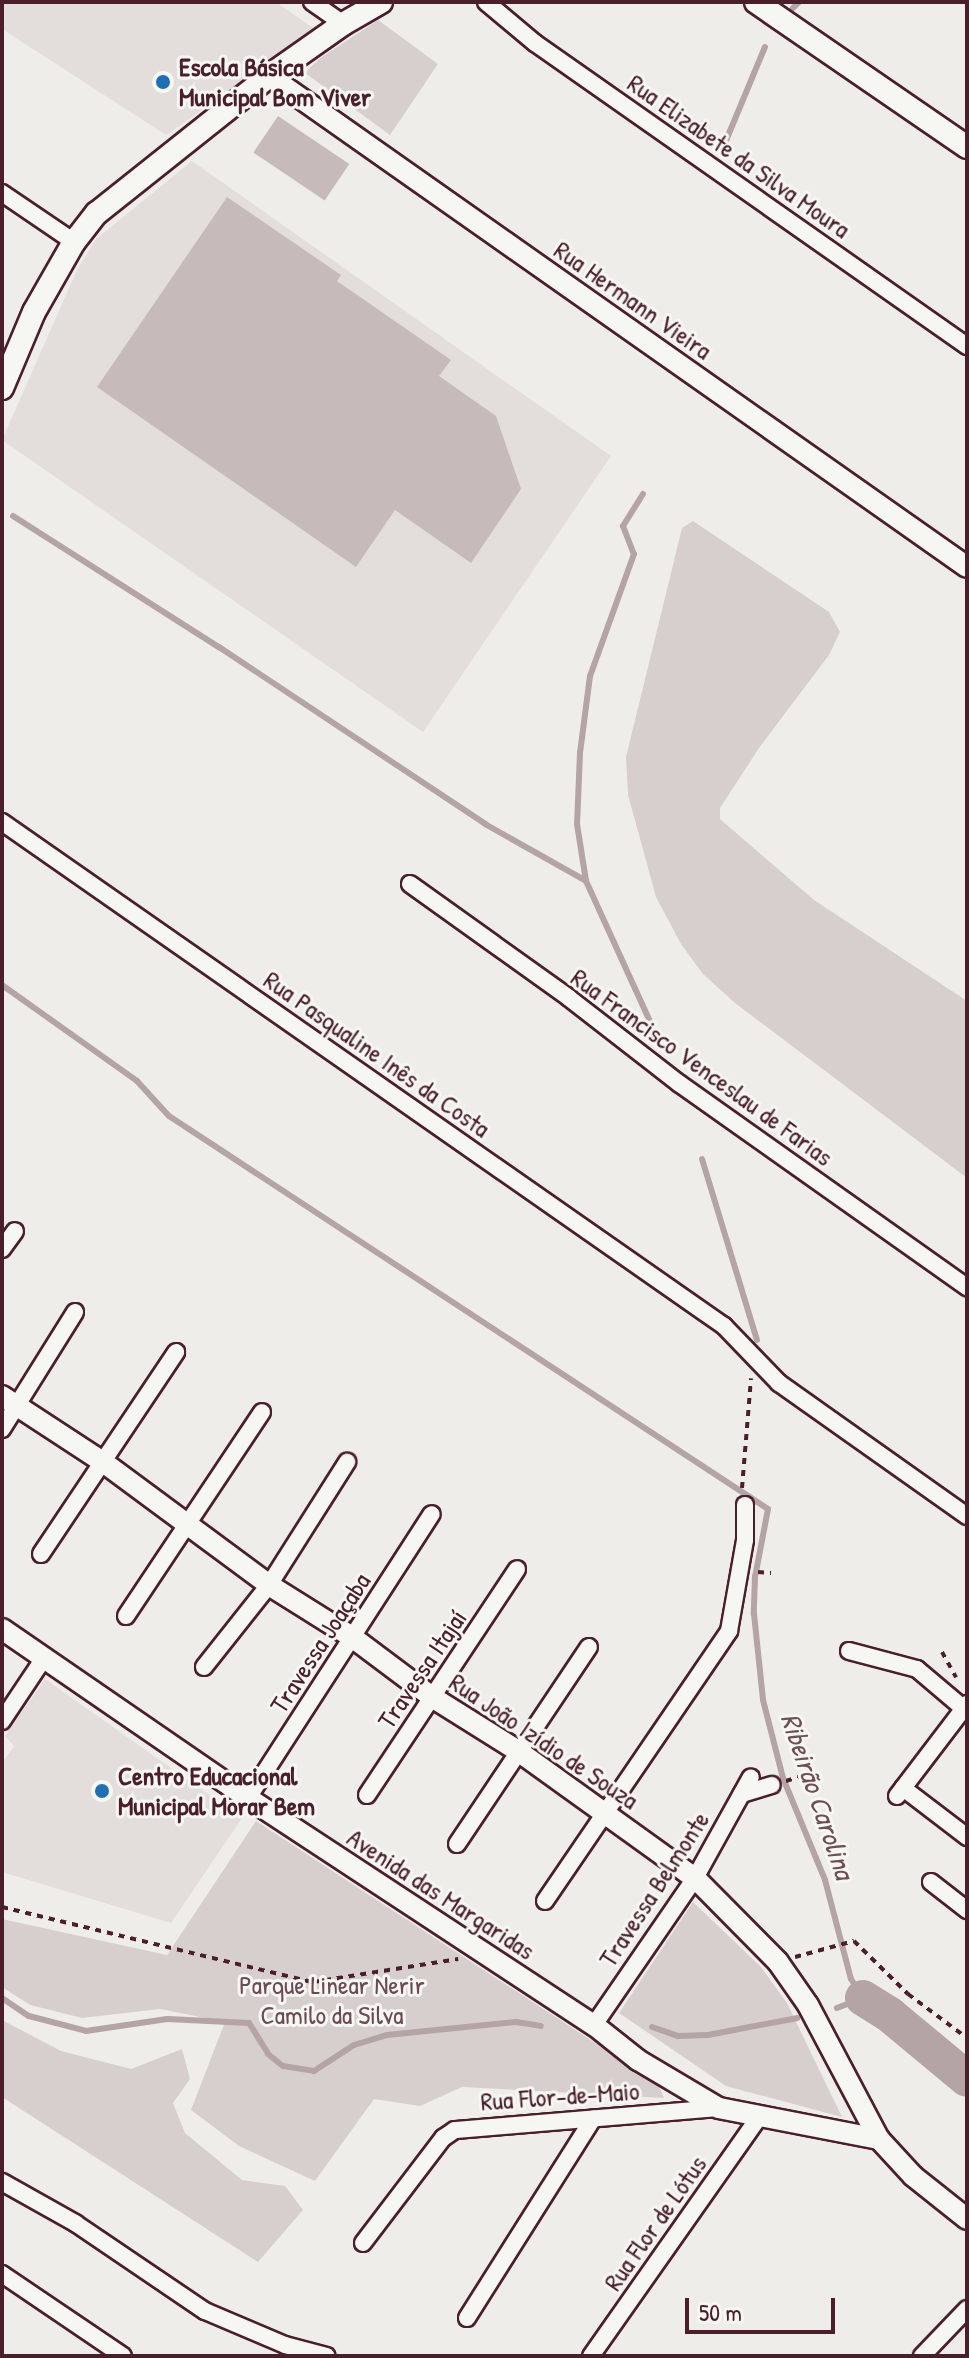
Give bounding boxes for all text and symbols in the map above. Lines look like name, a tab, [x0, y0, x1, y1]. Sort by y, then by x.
place label: Escola Básica Municipal Bom Viver	[179, 51, 371, 112]
street label: Rua Elizabete da Silva Moura	[622, 67, 856, 245]
marker: Escola Básica Municipal Bom Viver	[154, 73, 172, 91]
street label: Rua Hermann Vieira	[548, 234, 718, 366]
street label: Rua Francisco Venceslau de Farias	[565, 962, 839, 1172]
street label: Rua Pasqualine Inês da Costa	[258, 964, 496, 1144]
street label: Travessa Joaçaba	[263, 1567, 377, 1719]
street label: Travessa Itajaí	[371, 1604, 473, 1734]
street label: Rua João Izídio de Souza	[444, 1666, 644, 1816]
water label: Ribeirão Carolina	[774, 1709, 862, 1883]
place label: Centro Educacional Municipal Morar Bem	[118, 1760, 315, 1822]
marker: Centro Educacional Municipal Morar Bem	[93, 1782, 111, 1800]
street label: Travessa Belmonte	[592, 1805, 716, 1973]
street label: Avenida das Margaridas	[341, 1822, 541, 1966]
park label: Parque Linear Nerir Camilo da Silva	[239, 1969, 425, 2030]
street label: Rua Flor-de-Maio	[480, 2075, 640, 2117]
street label: Rua Flor de Lótus	[597, 2150, 713, 2296]
scale bar	[689, 2282, 839, 2332]
text: 50 m	[699, 2296, 742, 2328]

